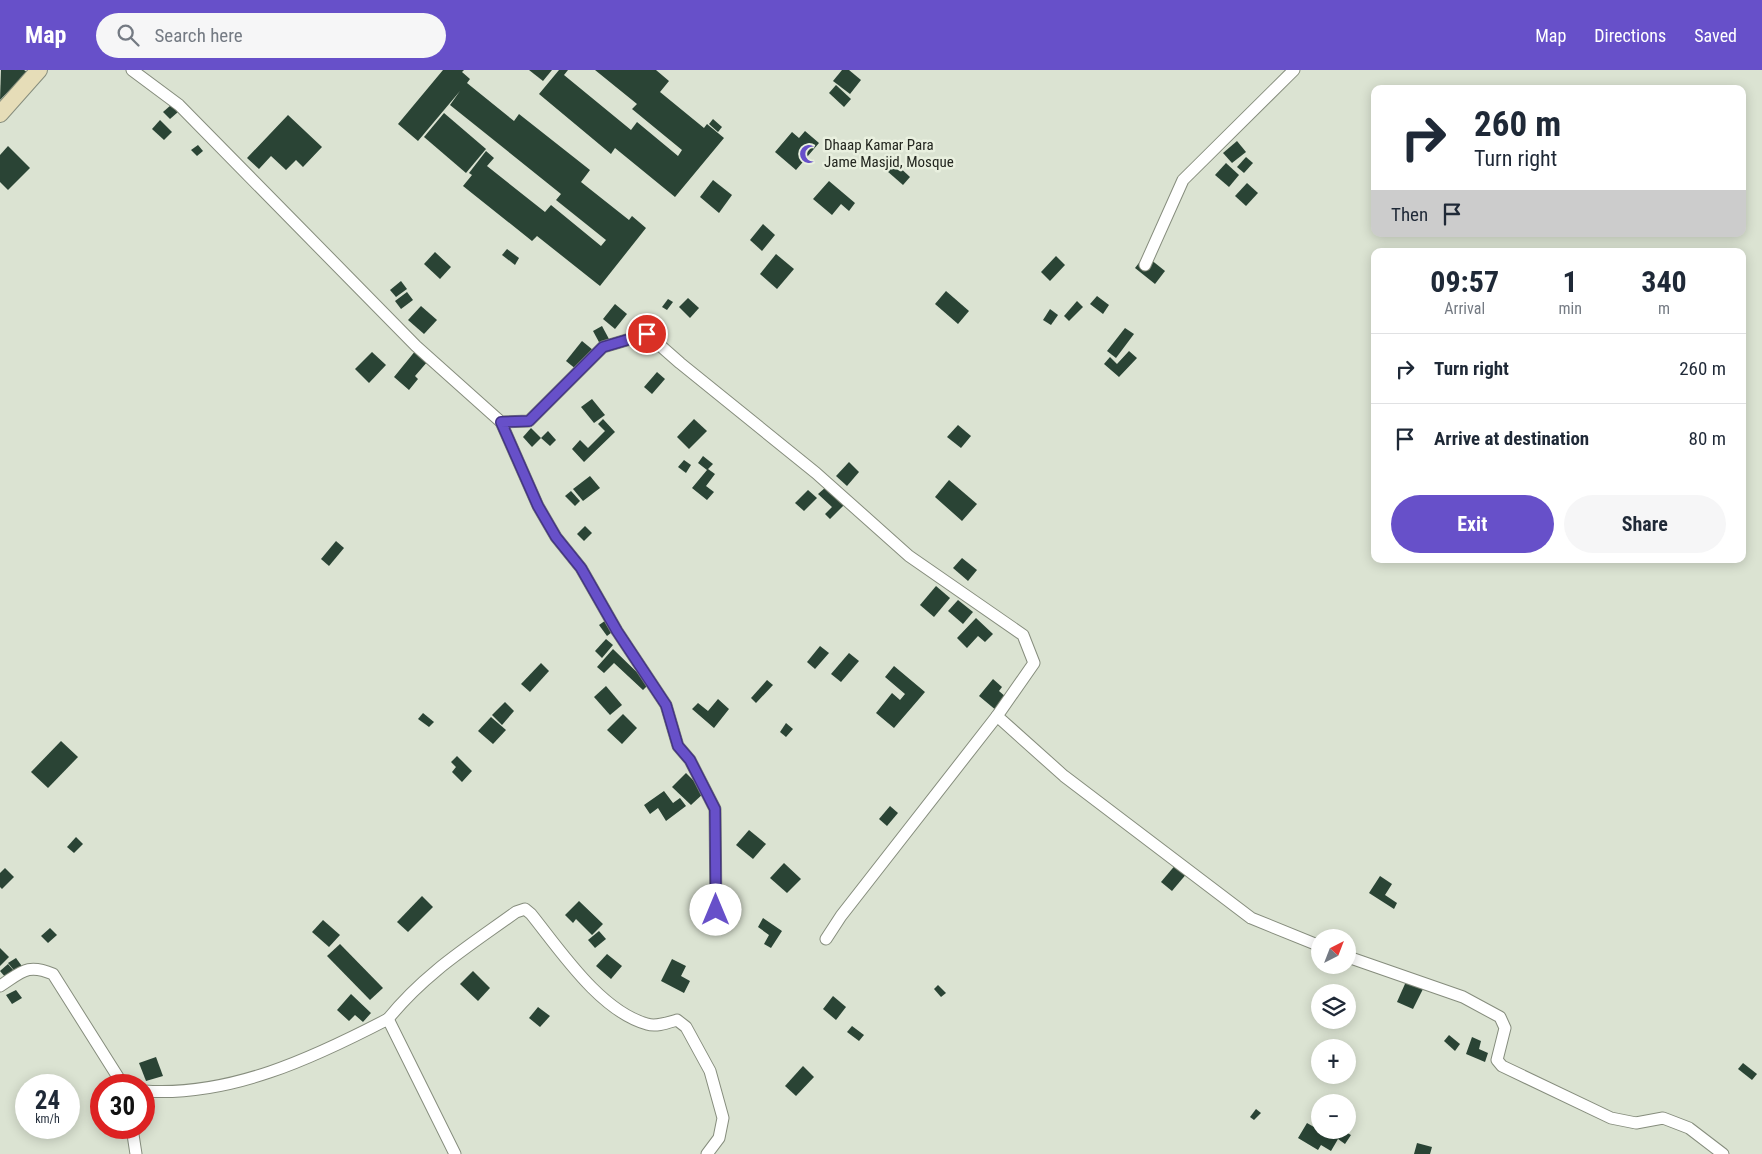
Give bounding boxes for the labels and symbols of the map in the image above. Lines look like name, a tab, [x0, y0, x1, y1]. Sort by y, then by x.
place label: Dhaap Kamar Para Jame Masjid, Mosque	[824, 136, 954, 171]
mosque icon: Dhaap Kamar Para Jame Masjid, Mosque	[798, 143, 820, 165]
pin	[626, 313, 668, 355]
position arrow	[689, 883, 741, 935]
north arrow	[1311, 929, 1356, 974]
speed limit sign: 30	[90, 1074, 155, 1139]

